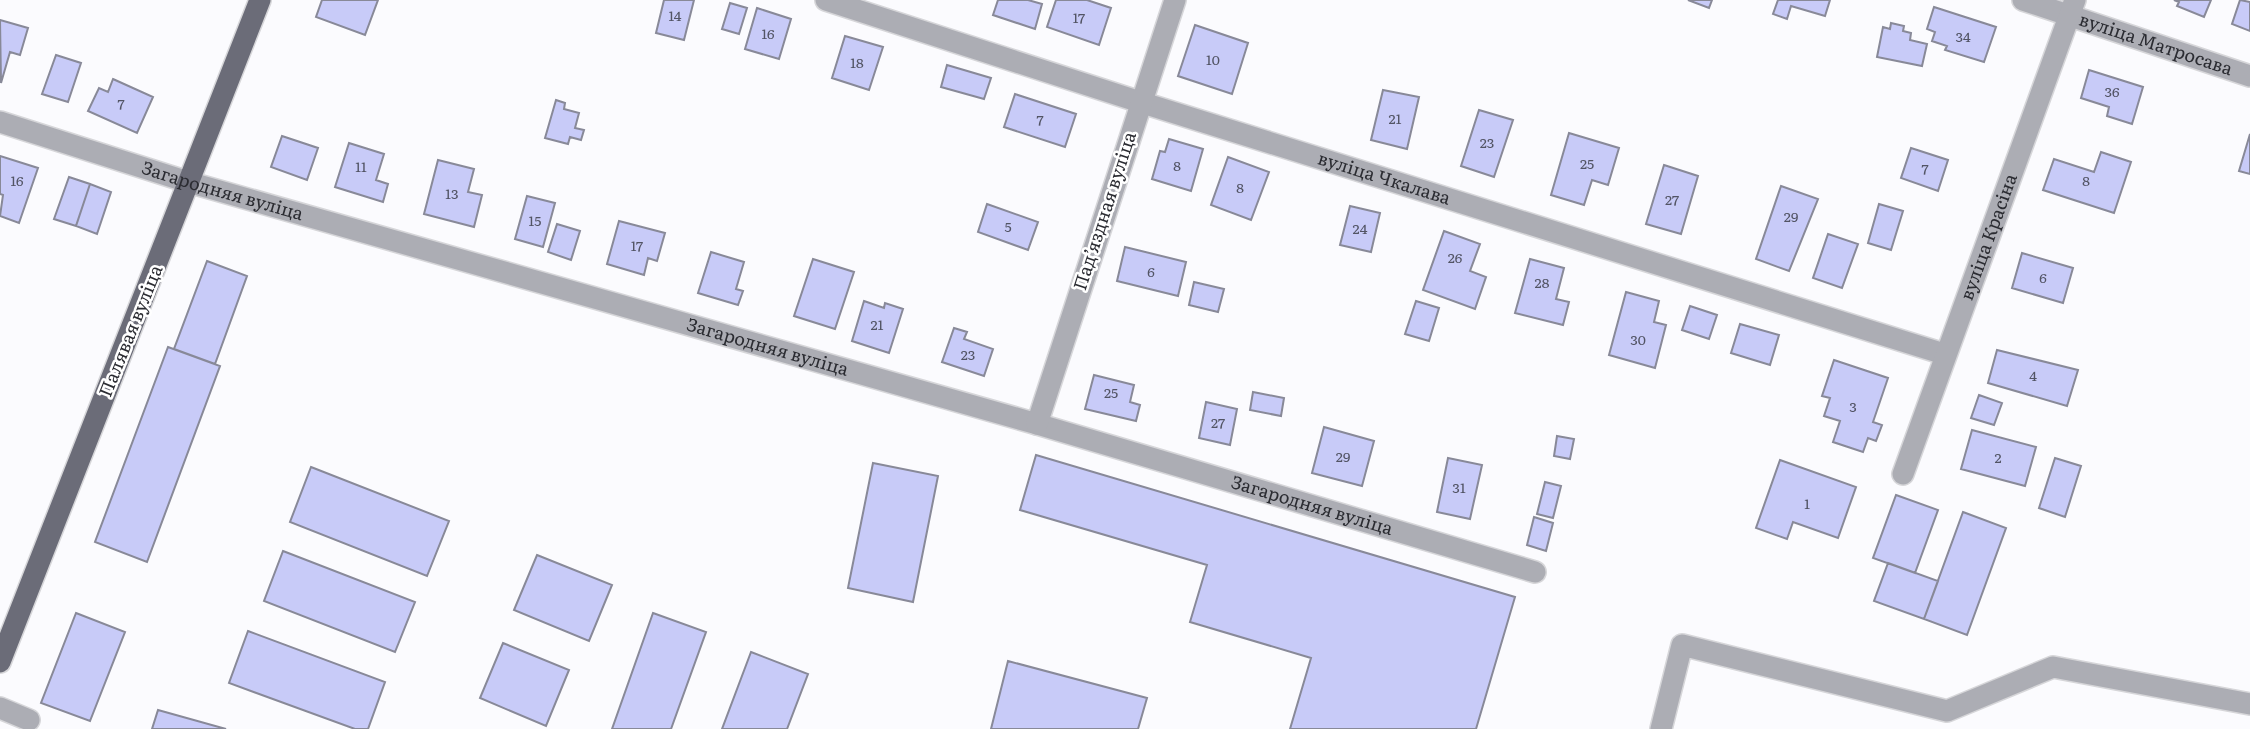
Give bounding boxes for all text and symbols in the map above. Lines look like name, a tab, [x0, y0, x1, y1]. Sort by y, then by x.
house number: 14	[669, 5, 682, 25]
street label: вуліца Матросава	[2076, 5, 2237, 81]
house number: 17	[1073, 7, 1085, 27]
house number: 16	[761, 23, 775, 43]
house number: 34	[1955, 26, 1971, 46]
house number: 10	[1206, 49, 1220, 69]
house number: 18	[850, 52, 864, 72]
house number: 36	[2104, 81, 2120, 101]
house number: 7	[117, 93, 125, 113]
house number: 21	[1389, 108, 1402, 128]
house number: 7	[1036, 109, 1044, 129]
street label: Падʼяздная вуліца	[1065, 127, 1142, 293]
house number: 23	[1480, 132, 1494, 152]
street label: вуліца Чкалава	[1315, 144, 1455, 211]
street label: Загародняя вуліца	[139, 153, 307, 226]
house number: 25	[1580, 153, 1594, 173]
house number: 8	[1173, 155, 1181, 175]
house number: 11	[355, 156, 367, 176]
house number: 7	[1921, 158, 1929, 178]
street label: вуліца Красіна	[1952, 169, 2023, 304]
house number: 16	[10, 170, 24, 190]
house number: 8	[2082, 170, 2090, 190]
house number: 8	[1236, 177, 1244, 197]
house number: 13	[445, 183, 459, 203]
house number: 27	[1665, 189, 1679, 209]
house number: 29	[1784, 206, 1798, 226]
house number: 15	[529, 210, 541, 230]
house number: 5	[1004, 216, 1012, 236]
house number: 24	[1353, 218, 1368, 238]
house number: 17	[631, 235, 643, 255]
house number: 26	[1448, 247, 1463, 267]
street label: Палявая вуліца	[91, 260, 168, 400]
house number: 6	[1147, 261, 1155, 281]
house number: 6	[2039, 267, 2047, 287]
house number: 28	[1535, 272, 1550, 292]
street label: Загародняя вуліца	[684, 310, 852, 382]
house number: 21	[871, 314, 884, 334]
house number: 30	[1630, 329, 1646, 349]
house number: 23	[961, 344, 975, 364]
house number: 4	[2029, 365, 2037, 385]
house number: 25	[1104, 382, 1118, 402]
house number: 3	[1849, 396, 1857, 416]
house number: 27	[1211, 412, 1225, 432]
house number: 29	[1336, 446, 1350, 466]
house number: 2	[1994, 447, 2002, 467]
street label: Загародняя вуліца	[1228, 467, 1397, 541]
house number: 31	[1452, 477, 1466, 497]
house number: 1	[1804, 493, 1810, 513]

